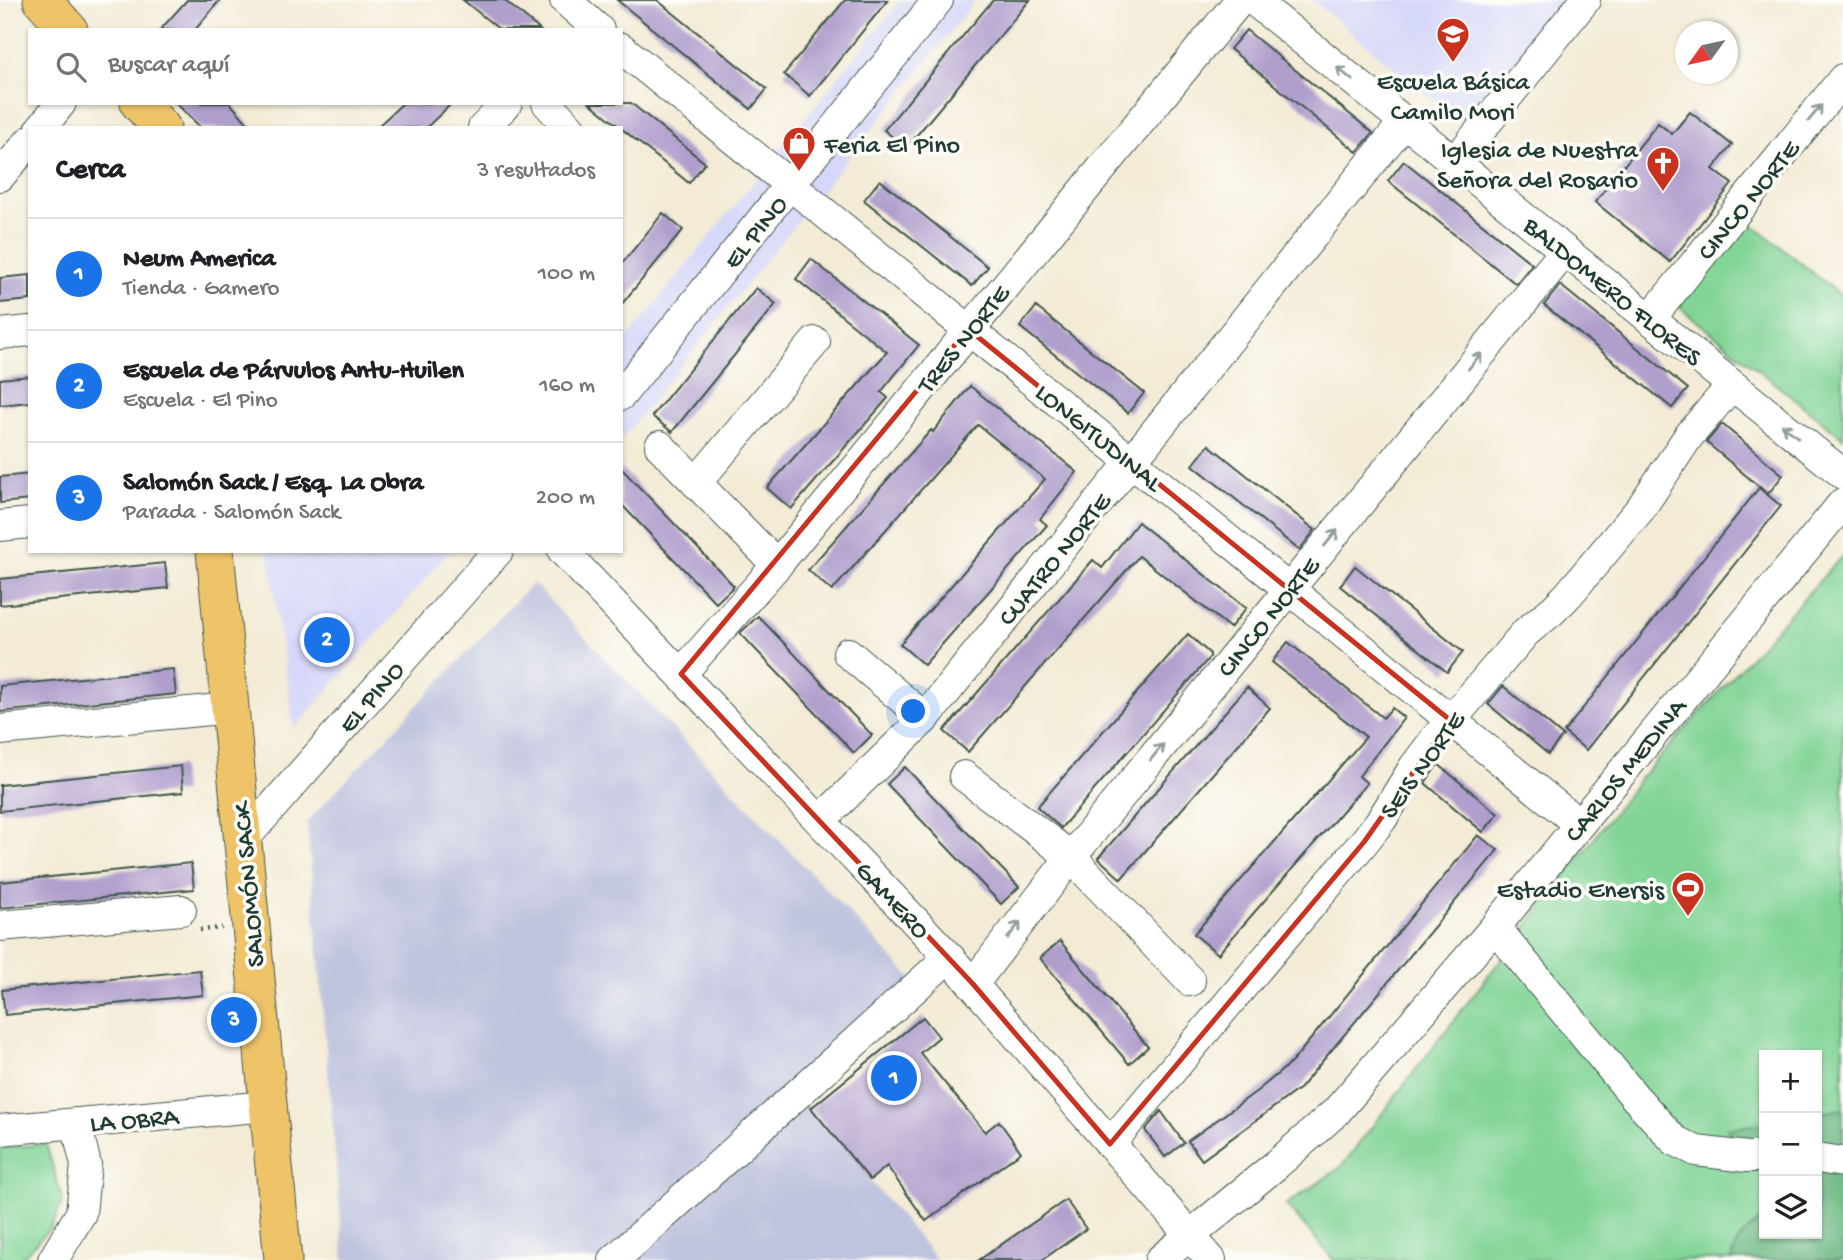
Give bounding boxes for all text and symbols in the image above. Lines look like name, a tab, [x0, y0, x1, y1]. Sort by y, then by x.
school or university icon: Escuela Básica Camilo Mori	[1434, 15, 1472, 64]
north arrow	[1675, 21, 1738, 84]
search box	[28, 28, 623, 105]
icon: search	[52, 48, 90, 86]
text: Buscar aquí	[108, 51, 230, 82]
one-way arrow	[1337, 66, 1355, 82]
place label: Escuela Básica Camilo Mori	[1377, 69, 1531, 130]
one-way arrow	[1808, 104, 1823, 123]
shop icon: Feria El Pino	[780, 124, 818, 173]
place label: Feria El Pino	[823, 132, 960, 163]
street label: CINCO NORTE	[1693, 135, 1809, 268]
place label: Iglesia de Nuestra Señora del Rosario	[1437, 137, 1640, 198]
church icon: Iglesia de Nuestra Señora del Rosario	[1644, 144, 1682, 193]
text: Cerca	[56, 154, 125, 189]
text: 3 resultados	[477, 158, 595, 185]
street label: EL PINO	[719, 191, 797, 277]
street label: BALDOMERO FLORES	[1515, 211, 1707, 376]
text: Neum America	[123, 245, 276, 276]
text: 1	[74, 261, 84, 288]
text: 100 m	[538, 261, 595, 288]
text: Tienda · Gamero	[123, 276, 280, 303]
street label: TRES NORTE	[911, 280, 1019, 403]
one-way arrow	[1467, 353, 1482, 371]
text: Escuela de Párvulos Antu-Huilen	[123, 357, 464, 388]
text: 2	[73, 373, 85, 400]
text: 160 m	[539, 373, 595, 400]
street label: LONGITUDINAL	[1027, 379, 1168, 501]
text: Escuela · El Pino	[123, 388, 278, 415]
one-way arrow	[1781, 424, 1799, 439]
text: Salomón Sack / Esq. La Obra	[123, 469, 423, 500]
text: 3	[73, 485, 85, 512]
text: 200 m	[536, 485, 595, 512]
street label: CUATRO NORTE	[993, 487, 1120, 634]
text: Parada · Salomón Sack	[123, 500, 340, 527]
one-way arrow	[1323, 529, 1339, 547]
street label: CINCO NORTE	[1213, 552, 1329, 685]
pin: 2	[304, 614, 350, 666]
street label: EL PINO	[334, 656, 413, 741]
street label: CARLOS MEDINA	[1560, 692, 1696, 850]
your location	[896, 694, 930, 728]
street label: SEIS NORTE	[1375, 706, 1474, 826]
one-way arrow	[1149, 744, 1164, 762]
street label: SALOMÓN SACK	[229, 798, 274, 968]
street label: GAMERO	[847, 857, 935, 948]
sports icon: Estadio Enersis	[1669, 869, 1707, 918]
place label: Estadio Enersis	[1497, 877, 1665, 908]
one-way arrow	[1007, 921, 1022, 939]
pin: 3	[211, 994, 257, 1046]
map controls	[1759, 1050, 1822, 1239]
button: +	[1759, 1050, 1822, 1113]
pin: 1	[871, 1052, 917, 1104]
street label: LA OBRA	[89, 1103, 182, 1142]
button: −	[1759, 1113, 1822, 1176]
button: layers	[1759, 1176, 1822, 1239]

